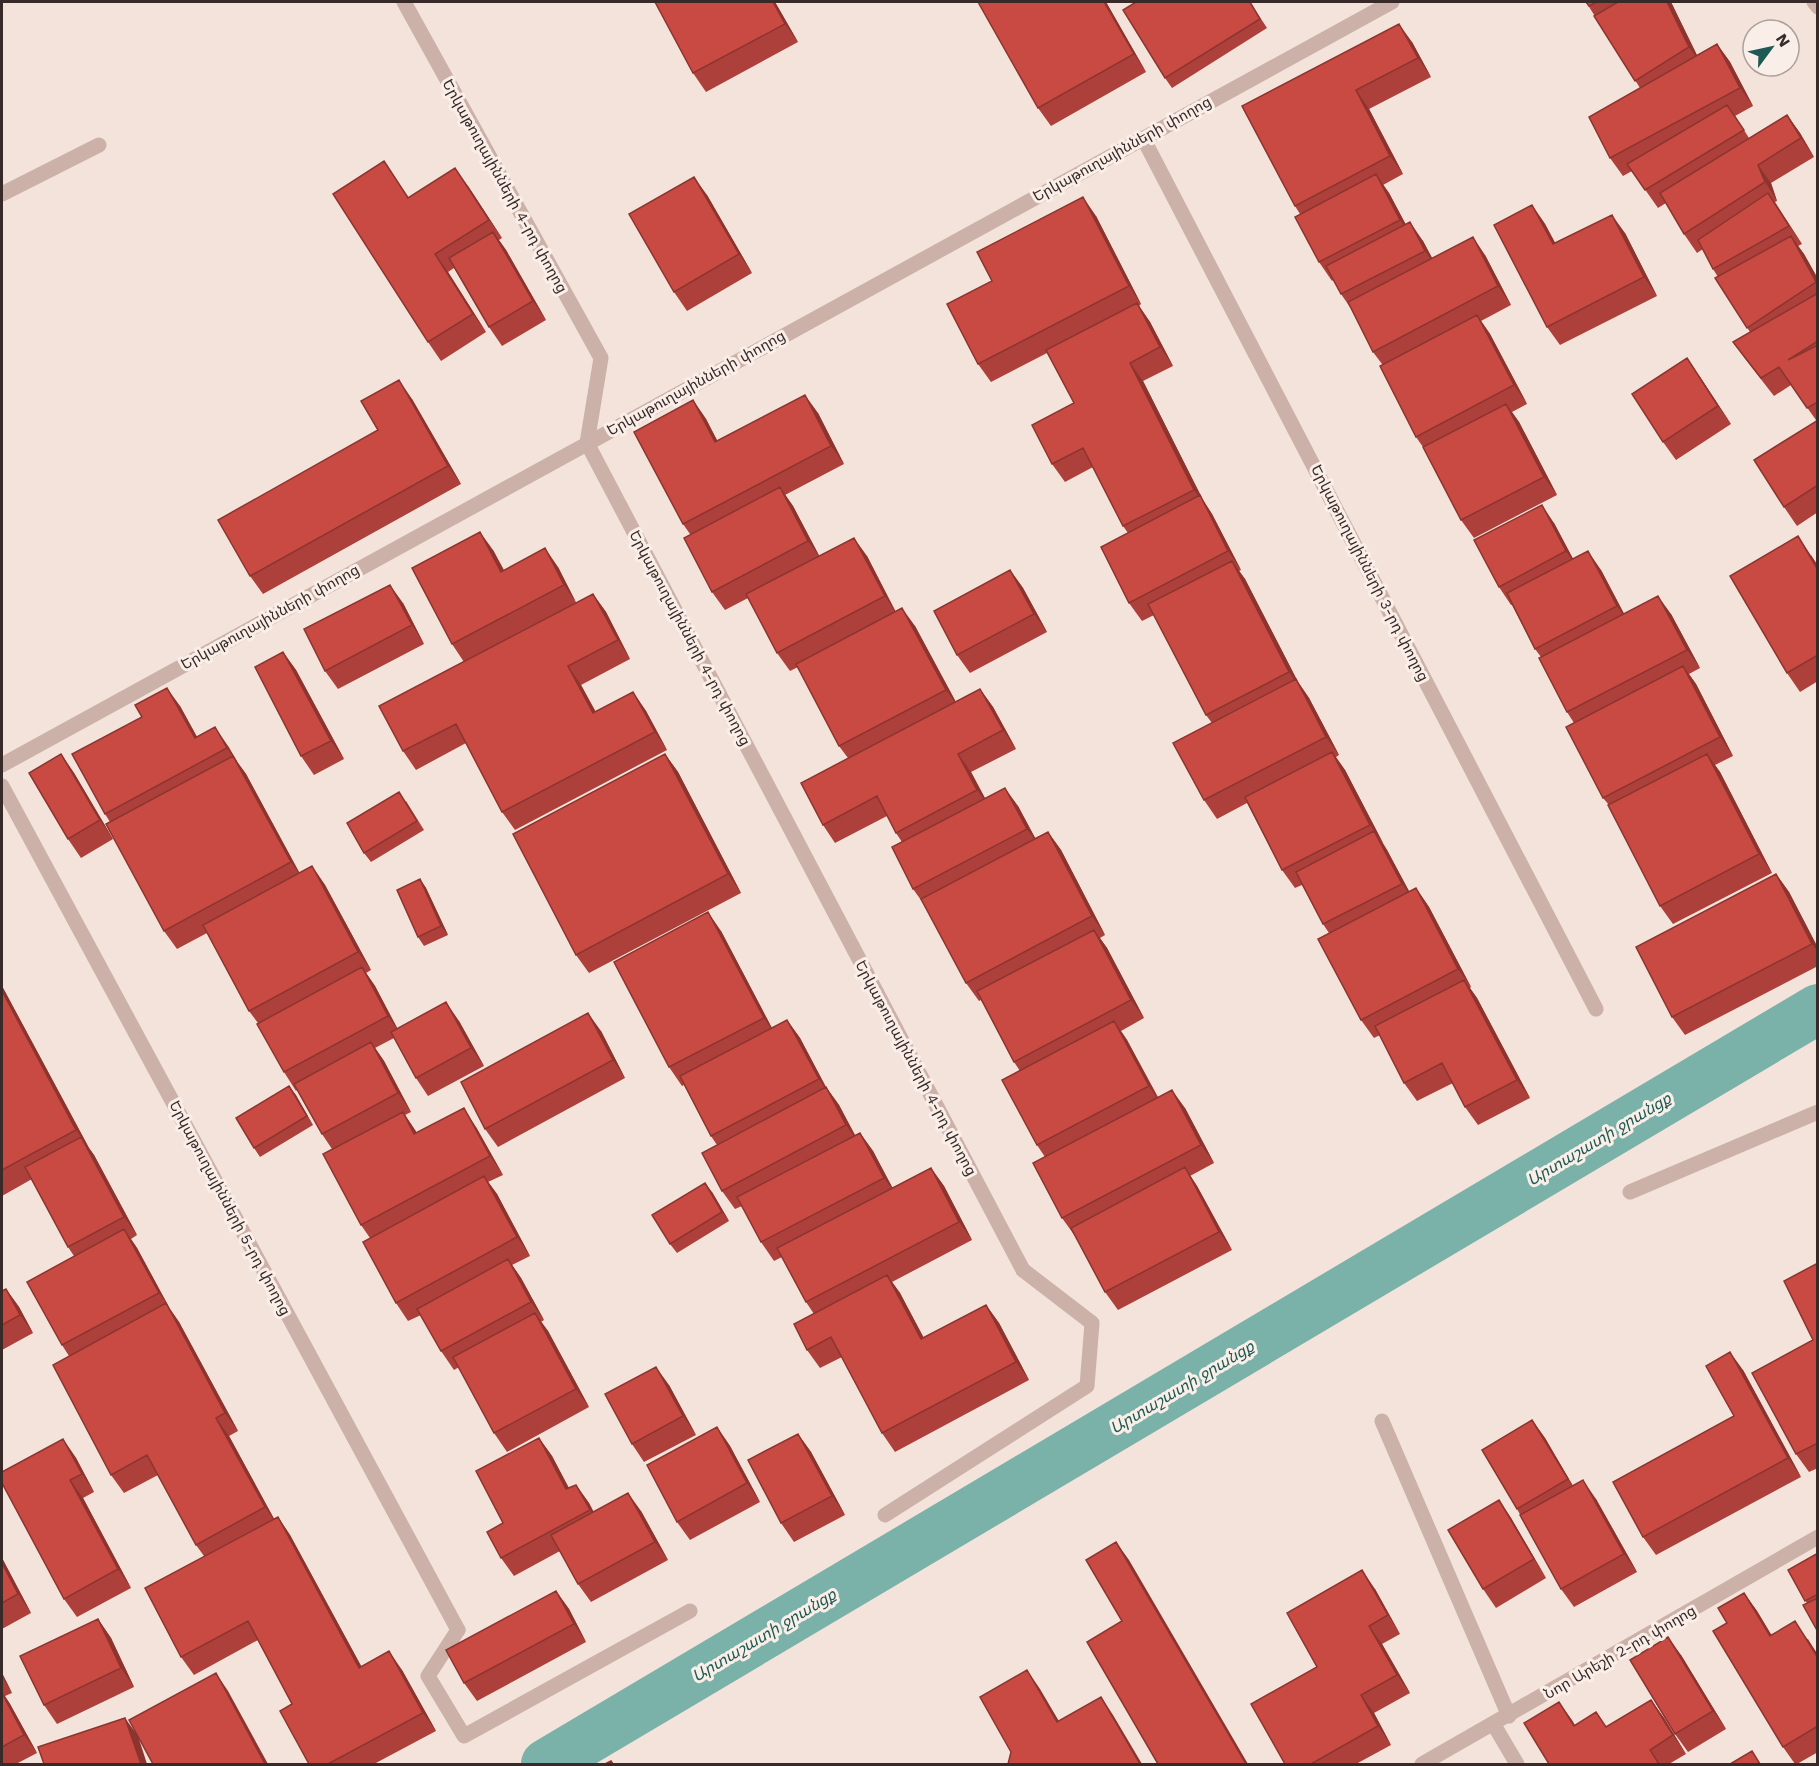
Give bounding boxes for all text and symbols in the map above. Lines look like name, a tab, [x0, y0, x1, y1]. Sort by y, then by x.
north arrow	[1741, 18, 1801, 78]
text: N	[1772, 30, 1794, 50]
street label: Երկաթուղայինների 4-րդ փողոց	[439, 76, 571, 296]
street label: Երկաթուղայինների փողոց	[1030, 92, 1214, 206]
street label: Երկաթուղայինների փողոց	[604, 326, 788, 440]
street label: Երկաթուղայինների 3-րդ փողոց	[1307, 462, 1433, 684]
street label: Երկաթուղայինների 4-րդ փողոց	[625, 527, 755, 749]
street label: Երկաթուղայինների փողոց	[178, 560, 362, 674]
street label: Երկաթուղայինների 4-րդ փողոց	[851, 957, 981, 1179]
water label: Արտաշատի ջրանցք	[1523, 1088, 1676, 1190]
street label: Երկաթուղայինների 5-րդ փողոց	[165, 1097, 295, 1319]
water label: Արտաշատի ջրանցք	[1106, 1336, 1259, 1438]
water label: Արտաշատի ջրանցք	[688, 1584, 841, 1686]
street label: Նոր Արեշի 2-րդ փողոց	[1541, 1601, 1699, 1703]

